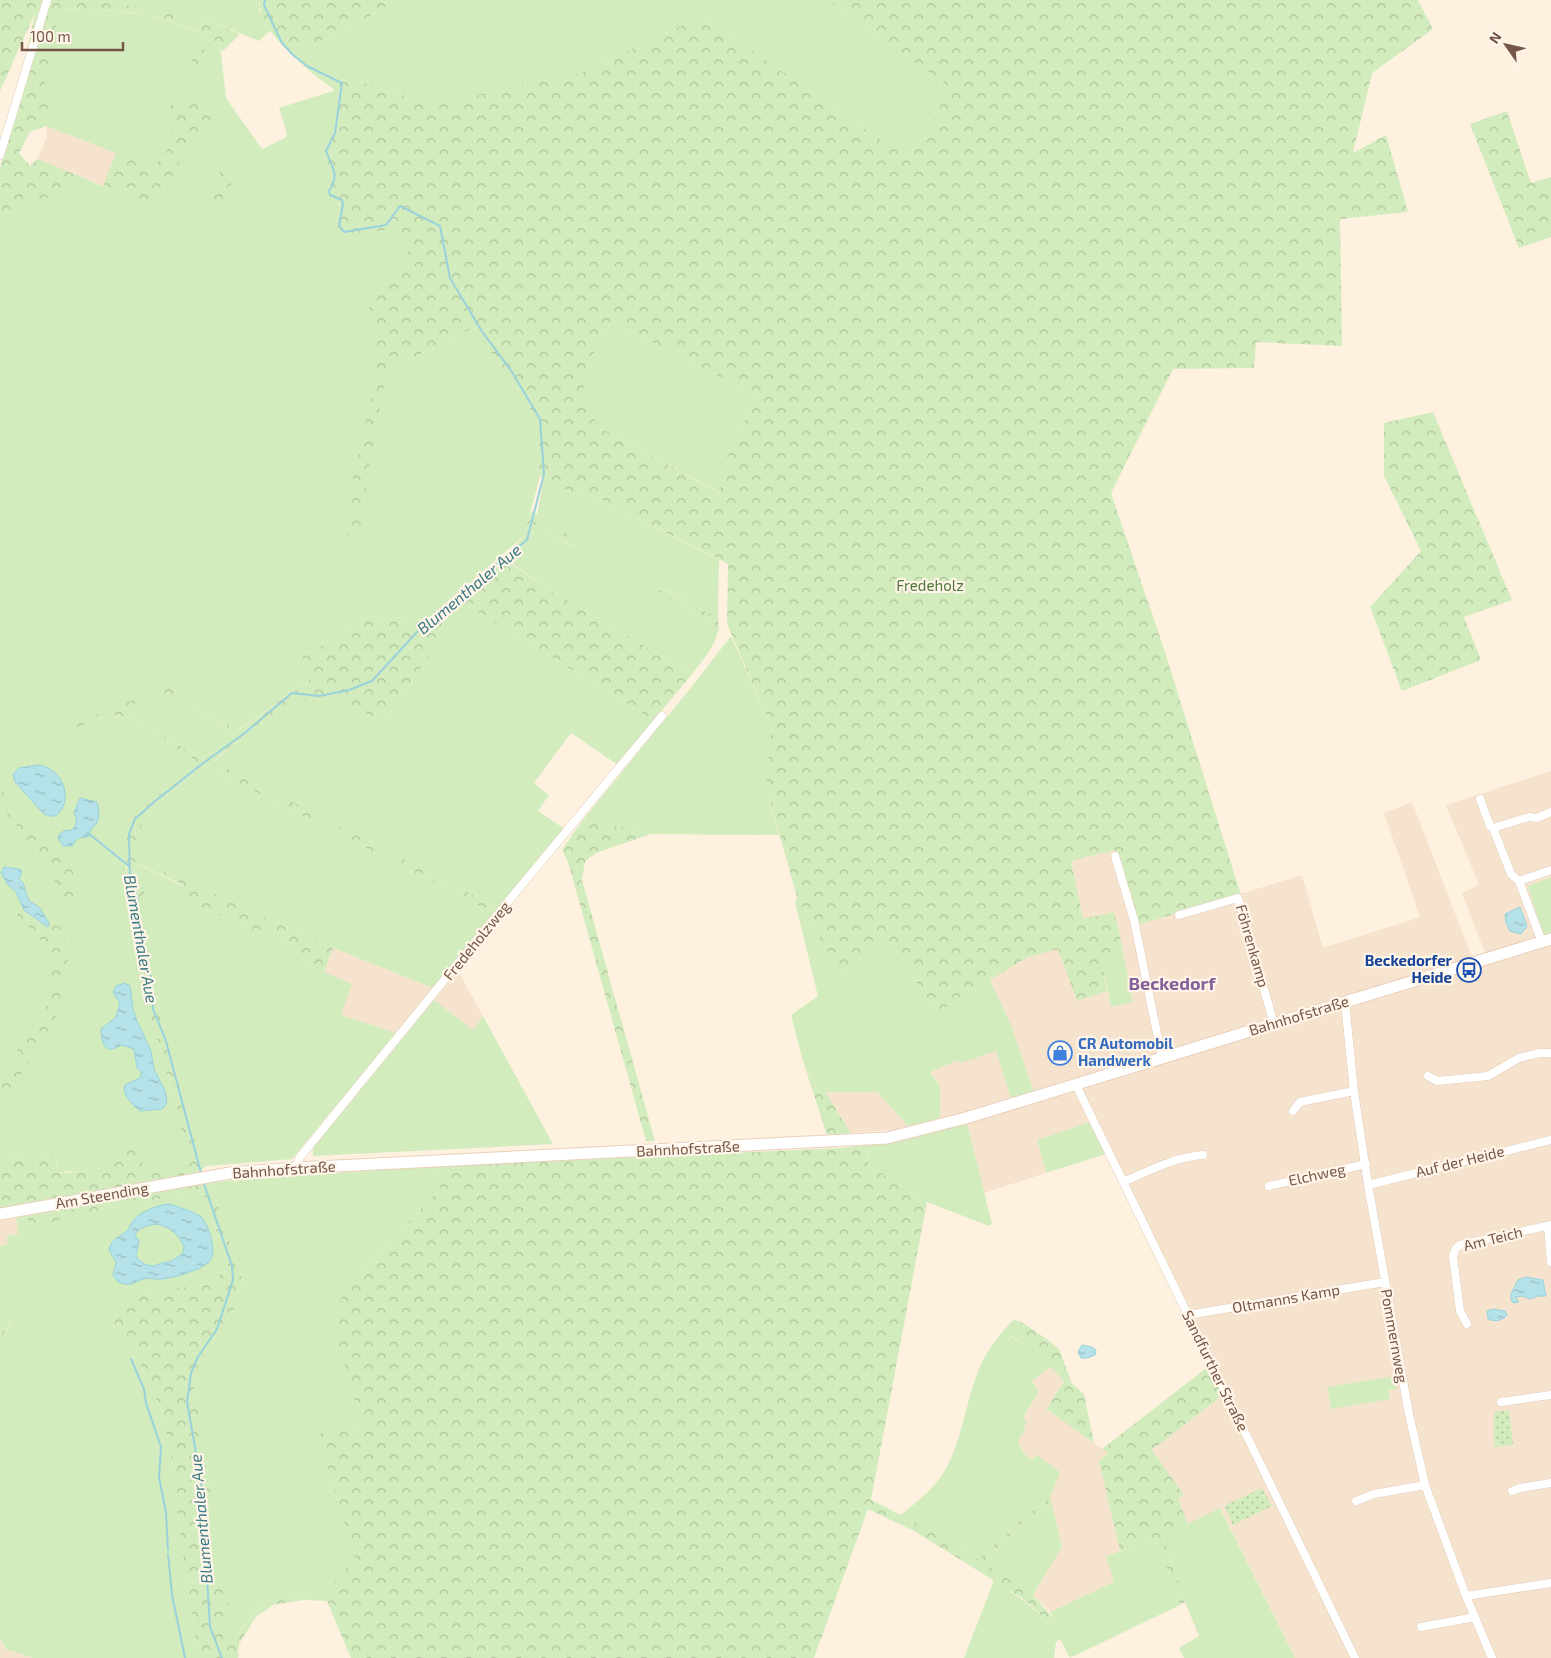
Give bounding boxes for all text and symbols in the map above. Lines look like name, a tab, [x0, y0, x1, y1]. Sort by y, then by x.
scale bar	[22, 20, 124, 52]
north arrow	[1481, 20, 1531, 70]
text: 100 m	[30, 27, 71, 45]
text: N	[1485, 29, 1505, 46]
water label: Blumenthaler Aue	[413, 539, 525, 638]
park label: Fredeholz	[896, 576, 964, 594]
water label: Blumenthaler Aue	[121, 873, 162, 1005]
street label: Fredeholzweg	[439, 897, 514, 984]
street label: Föhrenkamp	[1233, 902, 1273, 989]
place label: Beckedorfer Heide	[1365, 951, 1453, 986]
bus stop icon: Beckedorfer Heide	[1456, 957, 1482, 983]
district label: Beckedorf	[1128, 972, 1216, 994]
street label: Bahnhofstraße	[1247, 991, 1351, 1039]
place label: CR Automobil Handwerk	[1078, 1034, 1173, 1069]
shop icon: CR Automobil Handwerk	[1047, 1040, 1073, 1066]
street label: Bahnhofstraße	[636, 1136, 740, 1160]
street label: Auf der Heide	[1414, 1141, 1506, 1181]
street label: Bahnhofstraße	[232, 1156, 336, 1182]
street label: Elchweg	[1287, 1159, 1347, 1189]
street label: Am Steending	[54, 1178, 150, 1212]
street label: Am Teich	[1461, 1222, 1524, 1254]
street label: Oltmanns Kamp	[1231, 1280, 1341, 1316]
street label: Pommernweg	[1378, 1287, 1412, 1385]
street label: Sandfurther Straße	[1179, 1307, 1253, 1434]
water label: Blumenthaler Aue	[185, 1453, 216, 1585]

